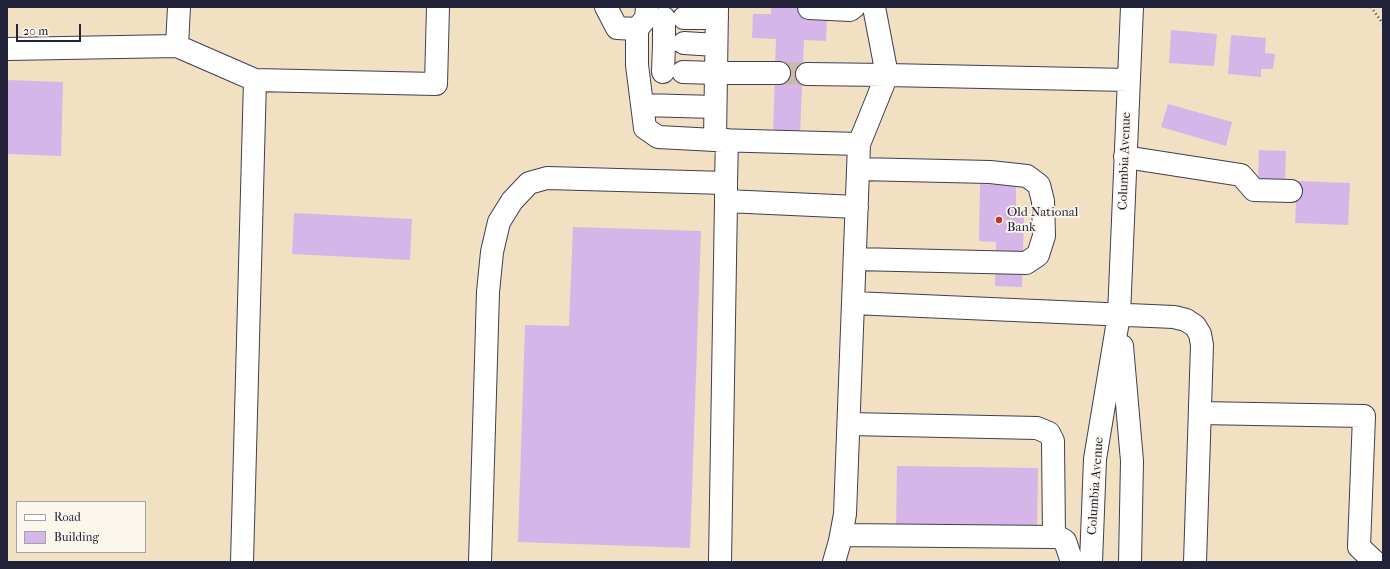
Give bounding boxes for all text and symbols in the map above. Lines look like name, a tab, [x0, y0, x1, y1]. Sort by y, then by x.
scale bar	[18, 16, 83, 42]
text: 20 m	[23, 24, 48, 38]
street label: Columbia Avenue	[1115, 112, 1135, 210]
place label: Old National Bank	[1007, 205, 1078, 236]
marker: Old National Bank	[994, 215, 1004, 225]
street label: Columbia Avenue	[1085, 436, 1107, 536]
legend	[16, 501, 146, 553]
text: Road	[54, 510, 81, 524]
text: Building	[54, 530, 99, 544]

